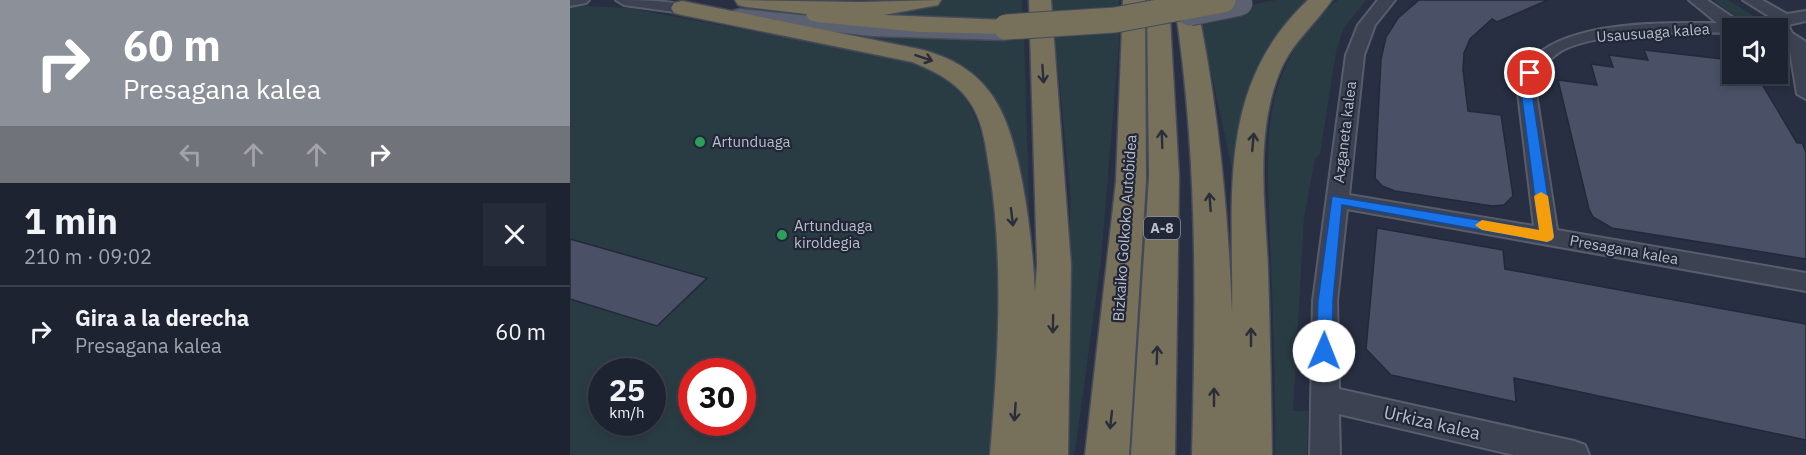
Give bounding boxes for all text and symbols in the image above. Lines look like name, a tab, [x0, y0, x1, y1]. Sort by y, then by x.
text: 60 m	[123, 18, 221, 73]
map controls	[1722, 18, 1788, 84]
button: sound	[1722, 18, 1788, 84]
street label: Usausuaga kalea	[1596, 19, 1710, 46]
icon: right	[24, 24, 102, 102]
pin	[1504, 47, 1555, 98]
one-way arrow	[914, 53, 933, 64]
icon: arrive	[1513, 56, 1546, 89]
one-way arrow	[1038, 64, 1049, 84]
text: Presagana kalea	[123, 71, 321, 106]
street label: Azganeta kalea	[1329, 80, 1360, 184]
one-way arrow	[1157, 129, 1168, 149]
place label: Artunduaga	[712, 132, 791, 151]
one-way arrow	[1247, 132, 1258, 152]
street label: Bizkaiko Golkoko Autobidea	[1108, 134, 1141, 322]
marker: Artunduaga	[693, 135, 707, 149]
icon: left	[174, 138, 207, 171]
icon: ahead	[237, 138, 270, 171]
icon: ahead	[300, 138, 333, 171]
icon: right	[363, 138, 396, 171]
one-way arrow	[1205, 192, 1216, 212]
text: 1 min	[24, 197, 118, 244]
button: close	[483, 203, 546, 266]
one-way arrow	[1006, 206, 1017, 226]
place label: Artunduaga kiroldegia	[794, 216, 873, 252]
road number: A-8	[1144, 217, 1180, 239]
marker: Artunduaga kiroldegia	[775, 228, 789, 242]
street label: Presagana kalea	[1568, 231, 1680, 268]
text: 210 m · 09:02	[24, 243, 152, 270]
text: Gira a la derecha	[75, 303, 249, 332]
one-way arrow	[1047, 313, 1059, 333]
icon: right	[24, 315, 57, 348]
text: 60 m	[495, 317, 546, 346]
position arrow	[1292, 319, 1356, 383]
one-way arrow	[1245, 327, 1257, 347]
text: Presagana kalea	[75, 332, 222, 359]
one-way arrow	[1151, 345, 1163, 365]
speed limit sign: 30	[678, 358, 756, 436]
text: 25	[609, 370, 645, 409]
one-way arrow	[1208, 387, 1220, 407]
street label: Urkiza kalea	[1382, 400, 1483, 445]
one-way arrow	[1009, 401, 1020, 421]
text: km/h	[609, 403, 645, 422]
one-way arrow	[1105, 410, 1116, 430]

